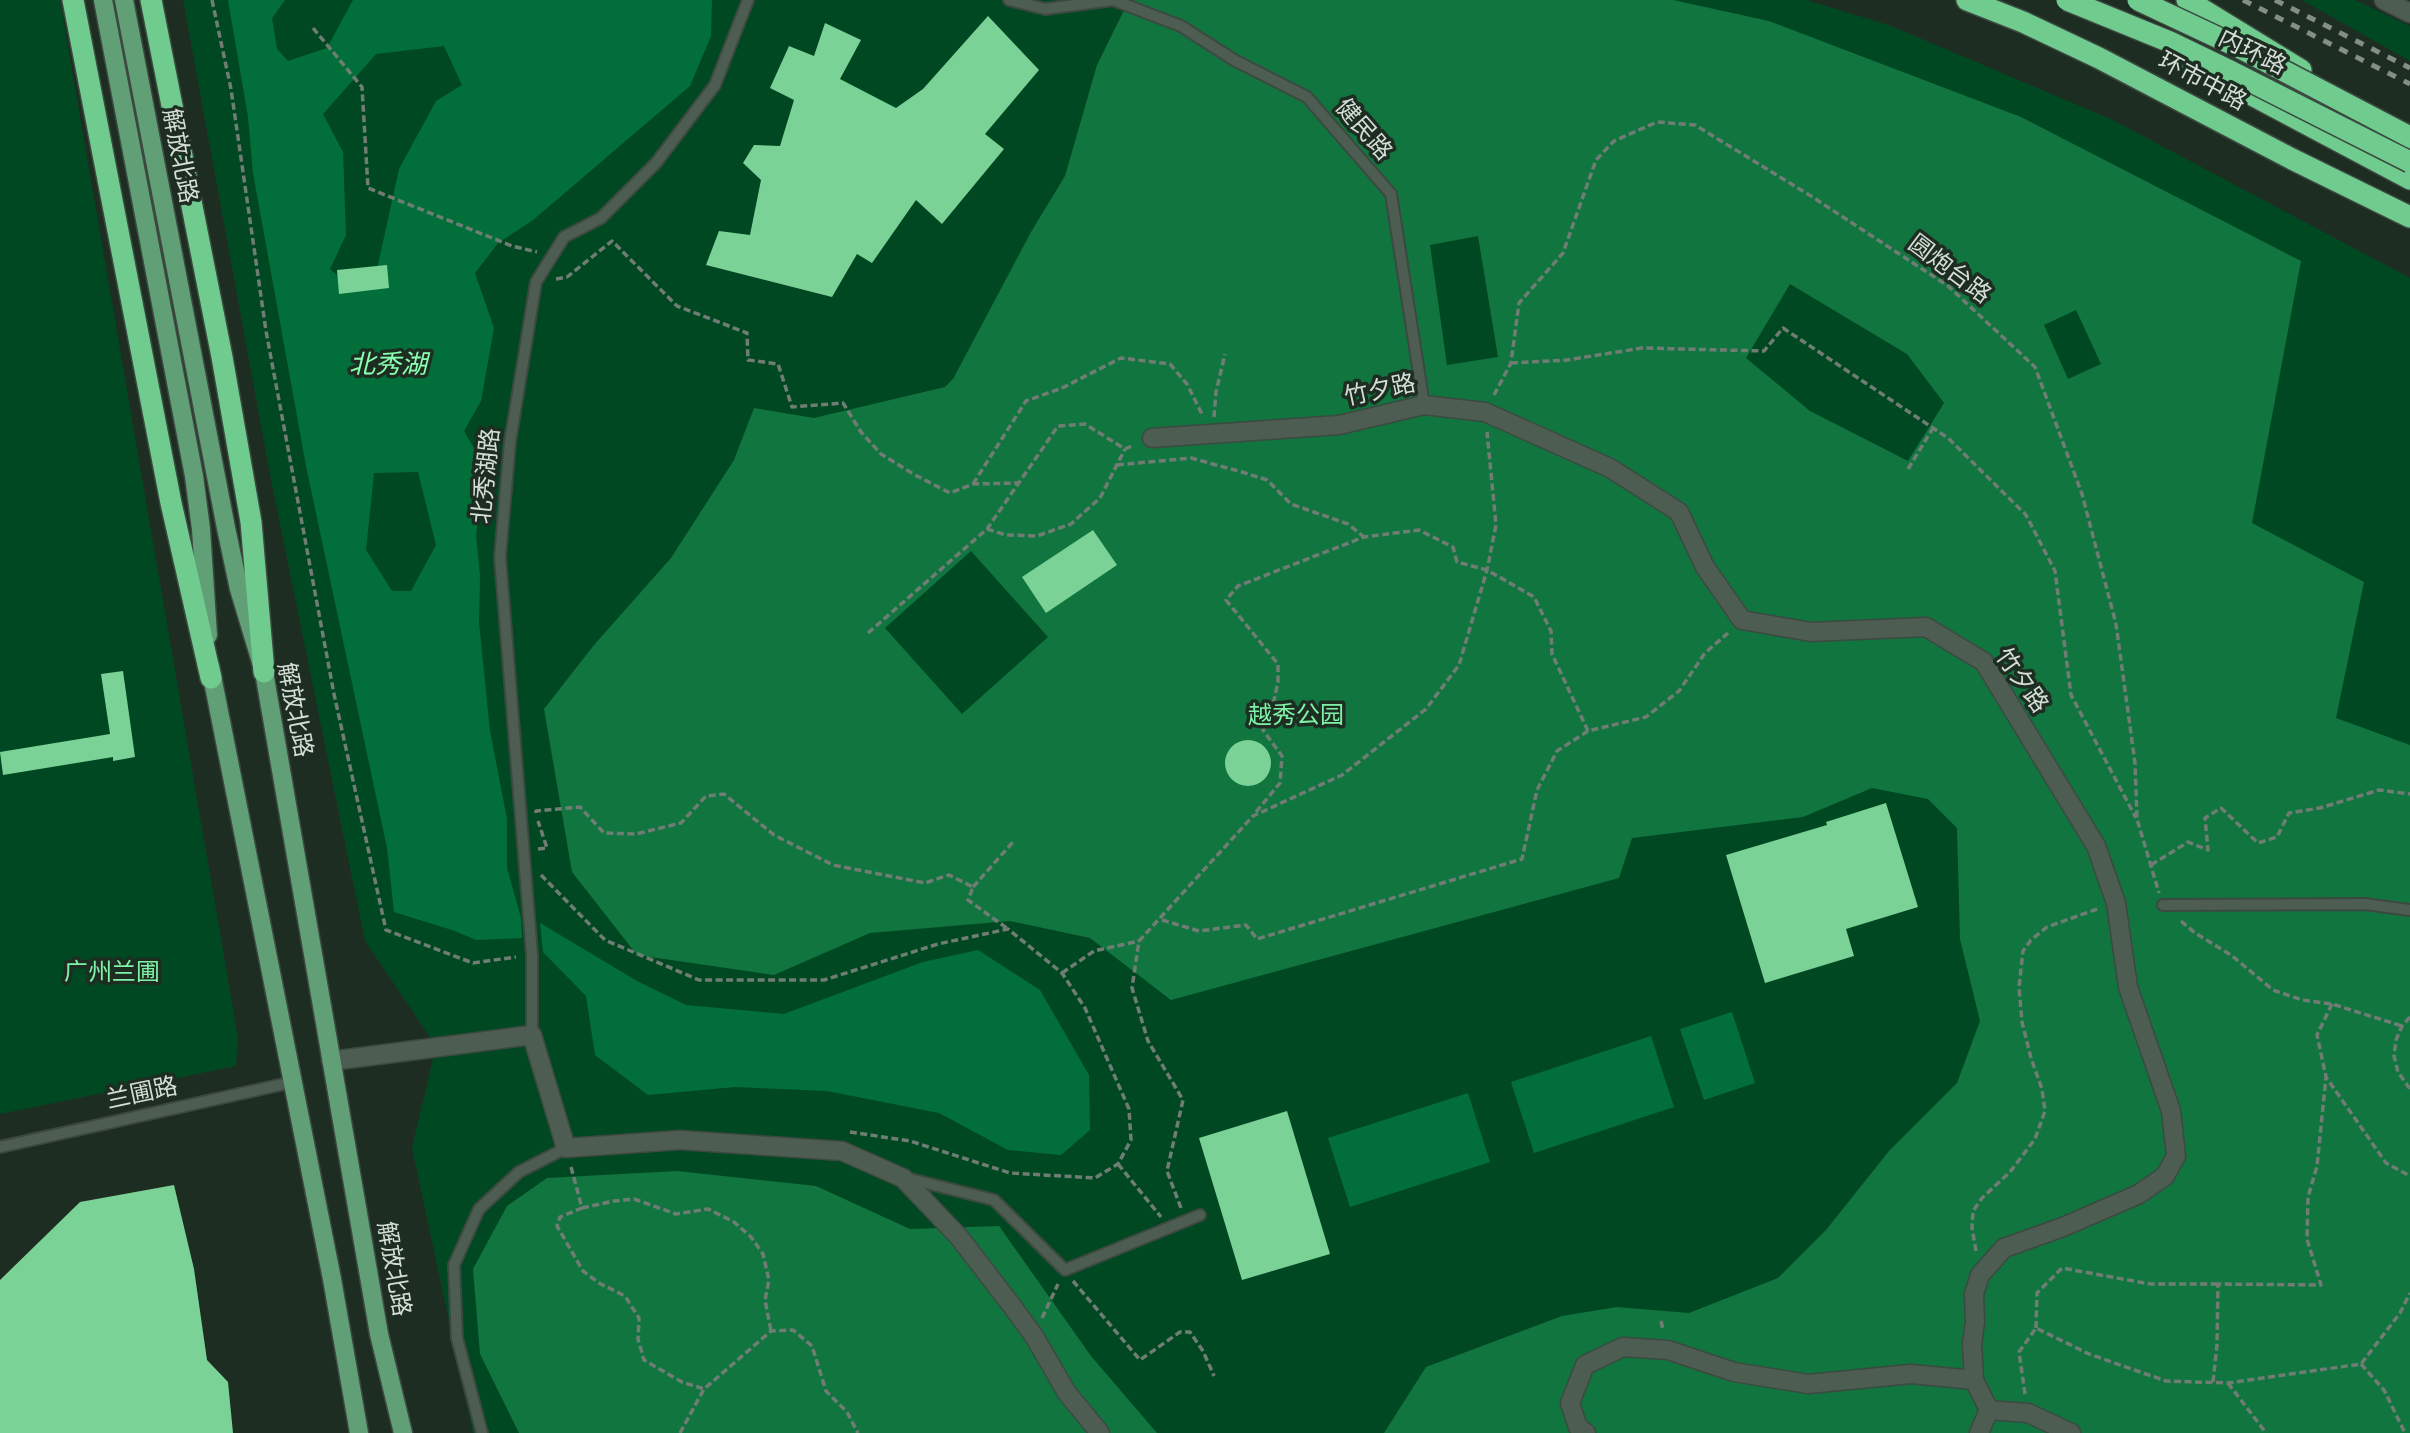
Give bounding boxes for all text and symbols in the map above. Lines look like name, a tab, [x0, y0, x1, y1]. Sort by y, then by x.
street label: 内环路	[2213, 24, 2291, 82]
street label: 环市中路	[2153, 47, 2251, 117]
street label: 健民路	[1329, 93, 1397, 167]
street label: 解放北路	[156, 106, 202, 206]
street label: 圆炮台路	[1902, 230, 1996, 310]
water label: 北秀湖	[349, 350, 427, 382]
street label: 竹夕路	[1342, 369, 1418, 413]
street label: 北秀湖路	[468, 427, 506, 525]
street label: 竹夕路	[1989, 643, 2053, 719]
street label: 解放北路	[271, 660, 317, 760]
park label: 越秀公园	[1248, 702, 1344, 730]
park label: 广州兰圃	[64, 959, 160, 987]
street label: 兰圃路	[104, 1072, 180, 1116]
street label: 解放北路	[370, 1219, 416, 1319]

